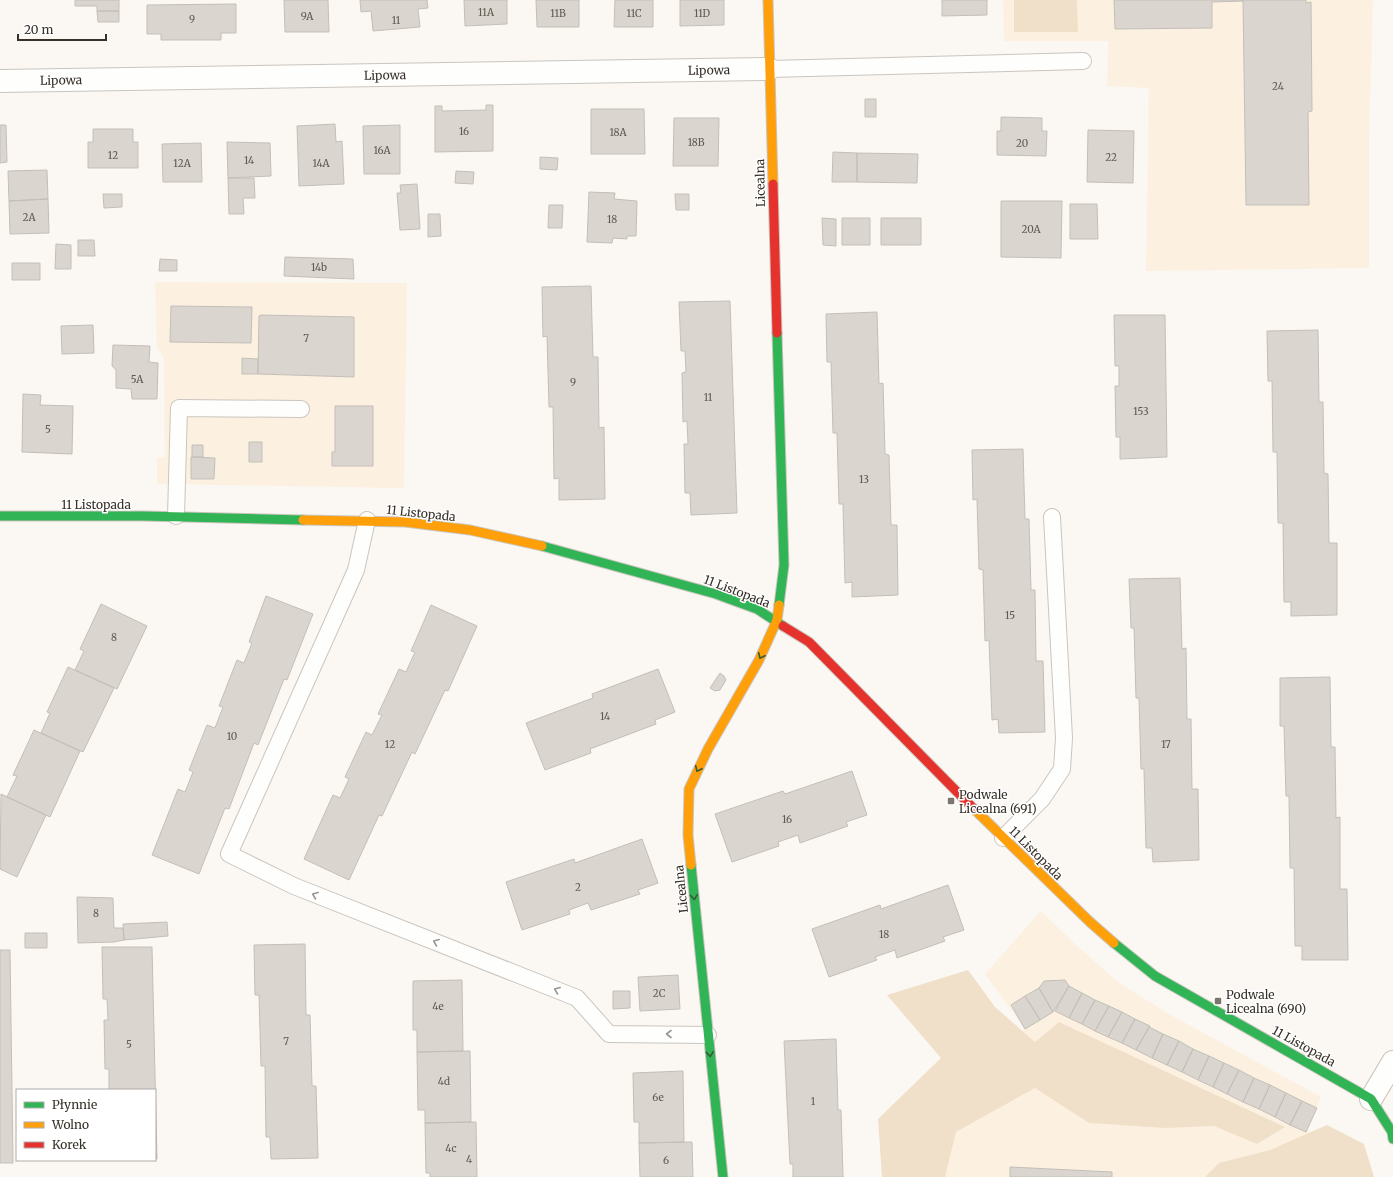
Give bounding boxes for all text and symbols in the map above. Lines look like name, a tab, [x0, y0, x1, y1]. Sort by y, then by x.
house number: 11A	[478, 6, 495, 19]
house number: 11B	[550, 7, 566, 20]
house number: 11C	[626, 7, 642, 20]
house number: 11D	[694, 7, 711, 20]
house number: 9A	[301, 10, 314, 23]
house number: 9	[189, 13, 195, 26]
house number: 11	[392, 14, 401, 27]
scale bar	[18, 16, 106, 42]
text: 20 m	[24, 22, 53, 37]
street label: Lipowa	[688, 62, 731, 78]
street label: Lipowa	[364, 67, 407, 83]
street label: Lipowa	[40, 72, 83, 88]
house number: 24	[1272, 80, 1284, 93]
house number: 16	[459, 125, 469, 138]
house number: 18A	[609, 126, 628, 139]
house number: 18B	[688, 136, 705, 149]
house number: 20	[1016, 137, 1028, 150]
house number: 16A	[373, 144, 392, 157]
house number: 12	[108, 149, 118, 162]
house number: 22	[1105, 151, 1117, 164]
house number: 14	[244, 154, 254, 167]
house number: 12A	[173, 157, 192, 170]
house number: 14A	[312, 157, 330, 170]
street label: Licealna	[752, 158, 768, 207]
house number: 2A	[22, 211, 36, 224]
house number: 18	[607, 213, 617, 226]
house number: 20A	[1022, 223, 1041, 236]
house number: 14b	[311, 261, 327, 274]
house number: 7	[303, 332, 309, 345]
house number: 5A	[131, 373, 144, 386]
house number: 9	[570, 376, 576, 389]
house number: 11	[704, 391, 713, 404]
house number: 153	[1133, 405, 1149, 418]
house number: 5	[45, 423, 51, 436]
house number: 13	[859, 473, 869, 486]
street label: 11 Listopada	[61, 497, 131, 512]
street label: 11 Listopada	[386, 502, 457, 524]
street label: 11 Listopada	[702, 572, 773, 611]
house number: 15	[1005, 609, 1015, 622]
house number: 8	[111, 631, 117, 644]
one-way arrow	[758, 651, 766, 659]
house number: 14	[600, 710, 610, 723]
house number: 10	[227, 730, 237, 743]
house number: 12	[385, 738, 395, 751]
house number: 17	[1161, 738, 1171, 751]
one-way arrow	[695, 765, 703, 773]
place label: Podwale Licealna (691)	[959, 787, 1037, 816]
marker: Podwale Licealna (691)	[946, 796, 956, 806]
house number: 16	[782, 813, 792, 826]
street label: 11 Listopada	[1006, 823, 1066, 883]
street label: Licealna	[671, 864, 691, 914]
house number: 2	[575, 881, 581, 894]
one-way arrow	[311, 891, 318, 899]
one-way arrow	[690, 894, 699, 900]
house number: 8	[93, 907, 99, 920]
house number: 18	[879, 928, 889, 941]
one-way arrow	[432, 939, 439, 947]
one-way arrow	[553, 987, 560, 995]
house number: 2C	[653, 987, 666, 1000]
place label: Podwale Licealna (690)	[1226, 987, 1306, 1016]
marker: Podwale Licealna (690)	[1213, 996, 1223, 1006]
house number: 4e	[432, 1000, 444, 1013]
street label: 11 Listopada	[1270, 1023, 1339, 1070]
one-way arrow	[666, 1030, 672, 1038]
house number: 7	[283, 1035, 289, 1048]
house number: 5	[126, 1038, 132, 1051]
one-way arrow	[705, 1051, 714, 1057]
house number: 4d	[438, 1075, 450, 1088]
legend	[16, 1089, 156, 1161]
house number: 6e	[652, 1091, 664, 1104]
house number: 1	[811, 1095, 816, 1108]
text: Płynnie	[52, 1097, 97, 1112]
text: Wolno	[51, 1117, 89, 1132]
text: Korek	[52, 1137, 87, 1152]
house number: 4c	[445, 1142, 457, 1155]
house number: 4	[466, 1153, 472, 1166]
house number: 6	[663, 1154, 669, 1167]

